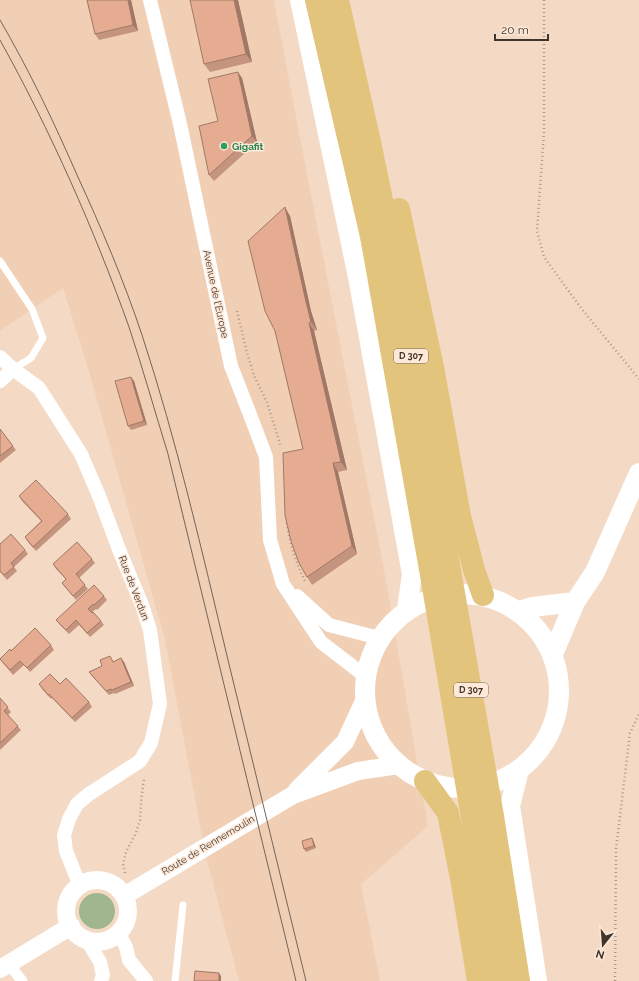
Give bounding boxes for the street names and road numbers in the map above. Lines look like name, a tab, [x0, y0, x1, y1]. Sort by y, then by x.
street label: Avenue de l'Europe	[201, 249, 231, 339]
road number: D 307	[394, 349, 428, 363]
street label: Rue de Verdun	[117, 554, 151, 622]
road number: D 307	[454, 683, 488, 697]
street label: Route de Rennemoulin	[160, 813, 256, 877]

